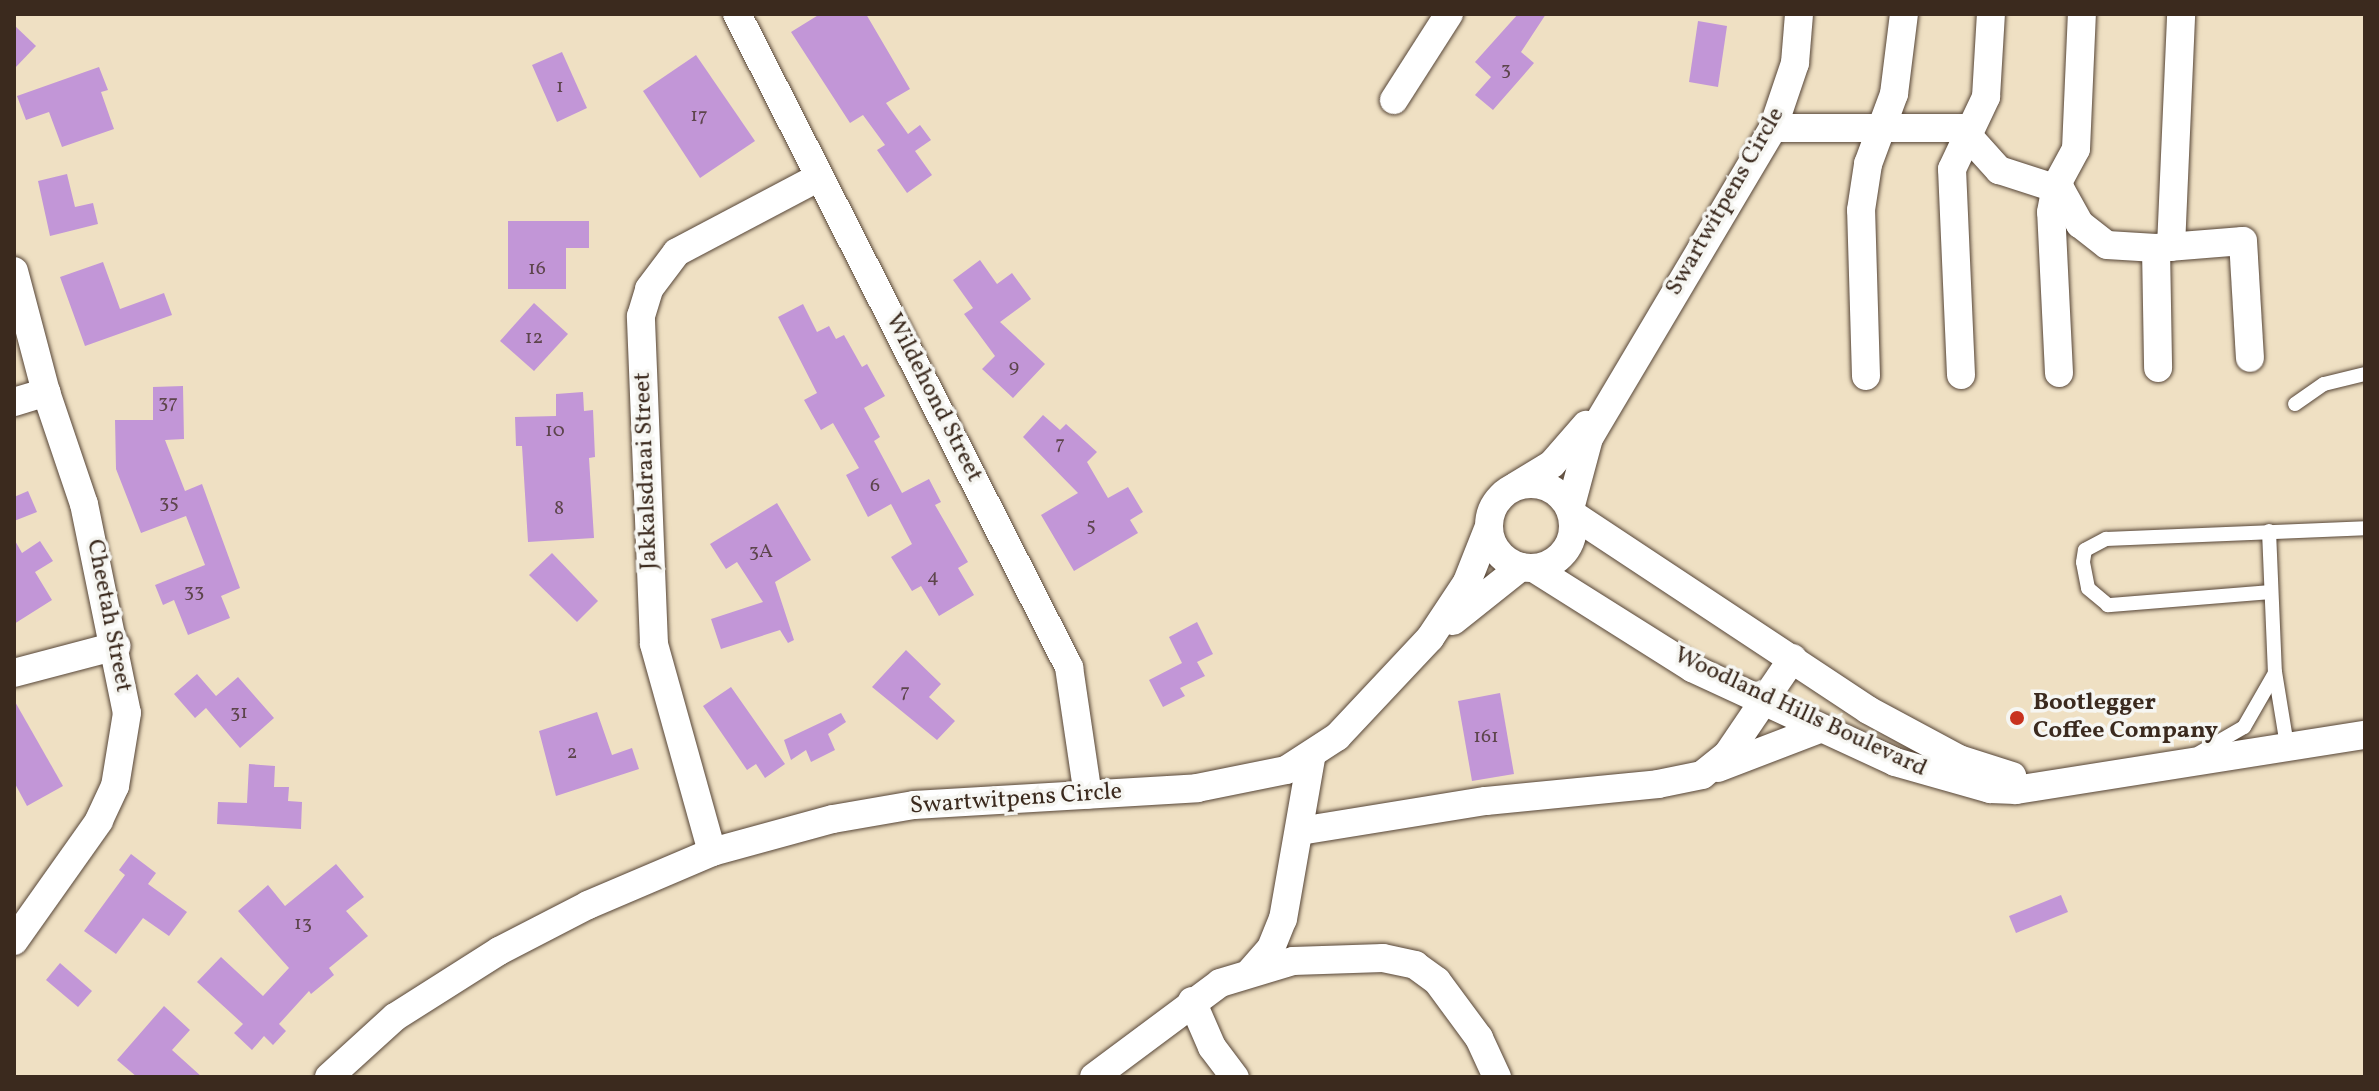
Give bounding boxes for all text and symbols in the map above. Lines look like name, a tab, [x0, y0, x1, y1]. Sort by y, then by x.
house number: 3	[1501, 58, 1511, 82]
house number: 1	[556, 75, 564, 99]
street label: Swartwitpens Circle	[1660, 103, 1792, 301]
house number: 17	[690, 104, 708, 128]
house number: 16	[528, 257, 546, 281]
street label: Wildehond Street	[878, 309, 988, 487]
house number: 12	[525, 326, 543, 350]
house number: 9	[1009, 355, 1019, 379]
street label: Jakkalsdraai Street	[629, 372, 665, 570]
house number: 37	[158, 391, 178, 415]
house number: 10	[545, 419, 565, 443]
house number: 7	[1055, 432, 1065, 456]
house number: 6	[870, 474, 880, 498]
house number: 35	[159, 491, 179, 515]
house number: 8	[554, 497, 564, 521]
house number: 5	[1086, 514, 1096, 538]
street label: Cheetah Street	[79, 537, 137, 695]
house number: 3A	[749, 540, 773, 564]
house number: 4	[927, 565, 939, 589]
house number: 33	[184, 580, 204, 604]
street label: Woodland Hills Boulevard	[1669, 642, 1931, 784]
house number: 7	[900, 680, 910, 704]
place label: Bootlegger Coffee Company	[2033, 690, 2218, 746]
house number: 31	[230, 701, 248, 725]
marker: Bootlegger Coffee Company	[2008, 709, 2026, 727]
house number: 161	[1473, 725, 1499, 749]
house number: 2	[567, 741, 577, 765]
street label: Swartwitpens Circle	[909, 778, 1123, 822]
house number: 13	[294, 912, 312, 936]

